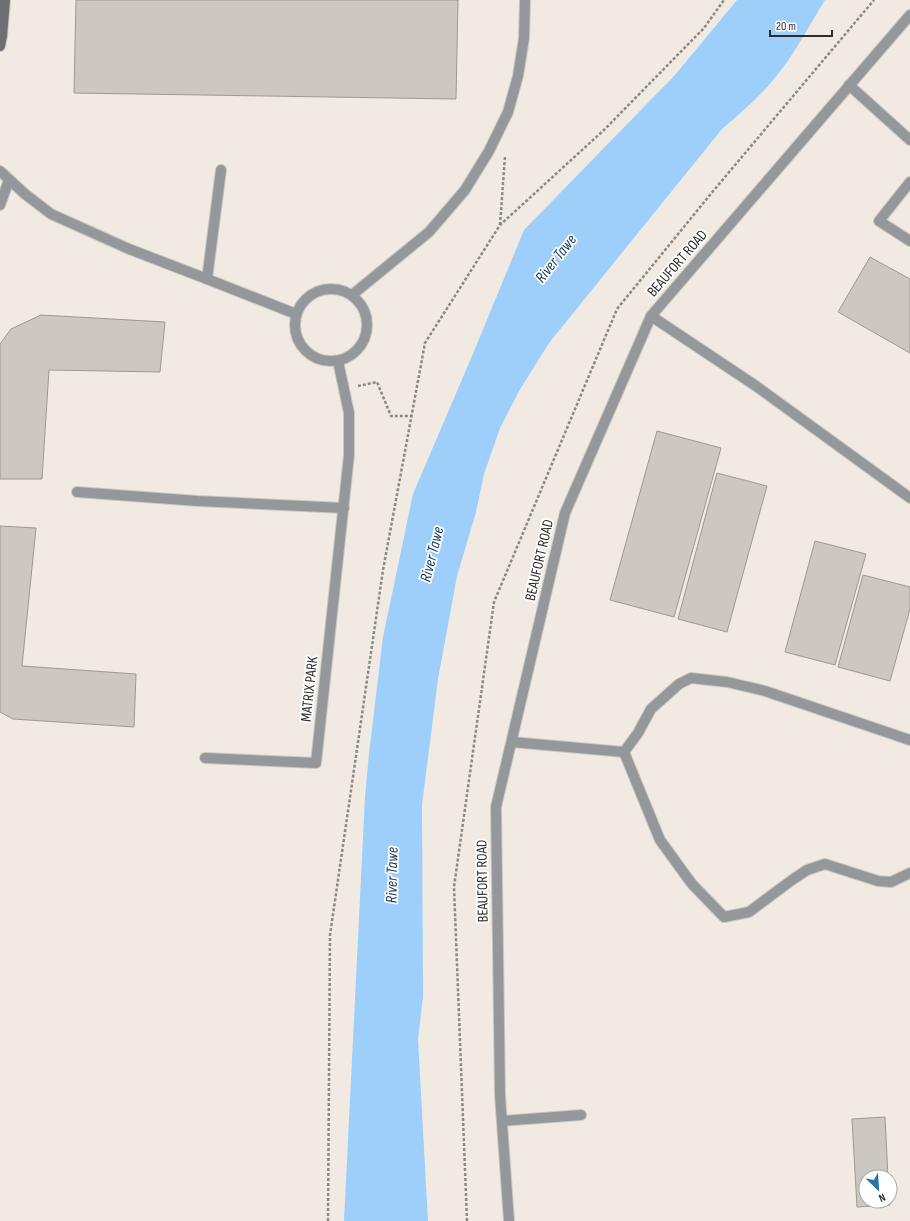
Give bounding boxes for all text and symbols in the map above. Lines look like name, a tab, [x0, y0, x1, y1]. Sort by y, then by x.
scale bar	[770, 12, 832, 38]
text: 20 m	[776, 19, 796, 34]
street label: BEAUFORT ROAD	[643, 226, 712, 301]
water label: River Tawe	[531, 231, 581, 287]
street label: BEAUFORT ROAD	[521, 518, 558, 603]
water label: River Tawe	[416, 525, 448, 584]
street label: MATRIX PARK	[297, 655, 322, 723]
street label: BEAUFORT ROAD	[472, 839, 493, 923]
water label: River Tawe	[383, 847, 402, 903]
north arrow	[858, 1169, 898, 1209]
text: N	[876, 1190, 887, 1205]

